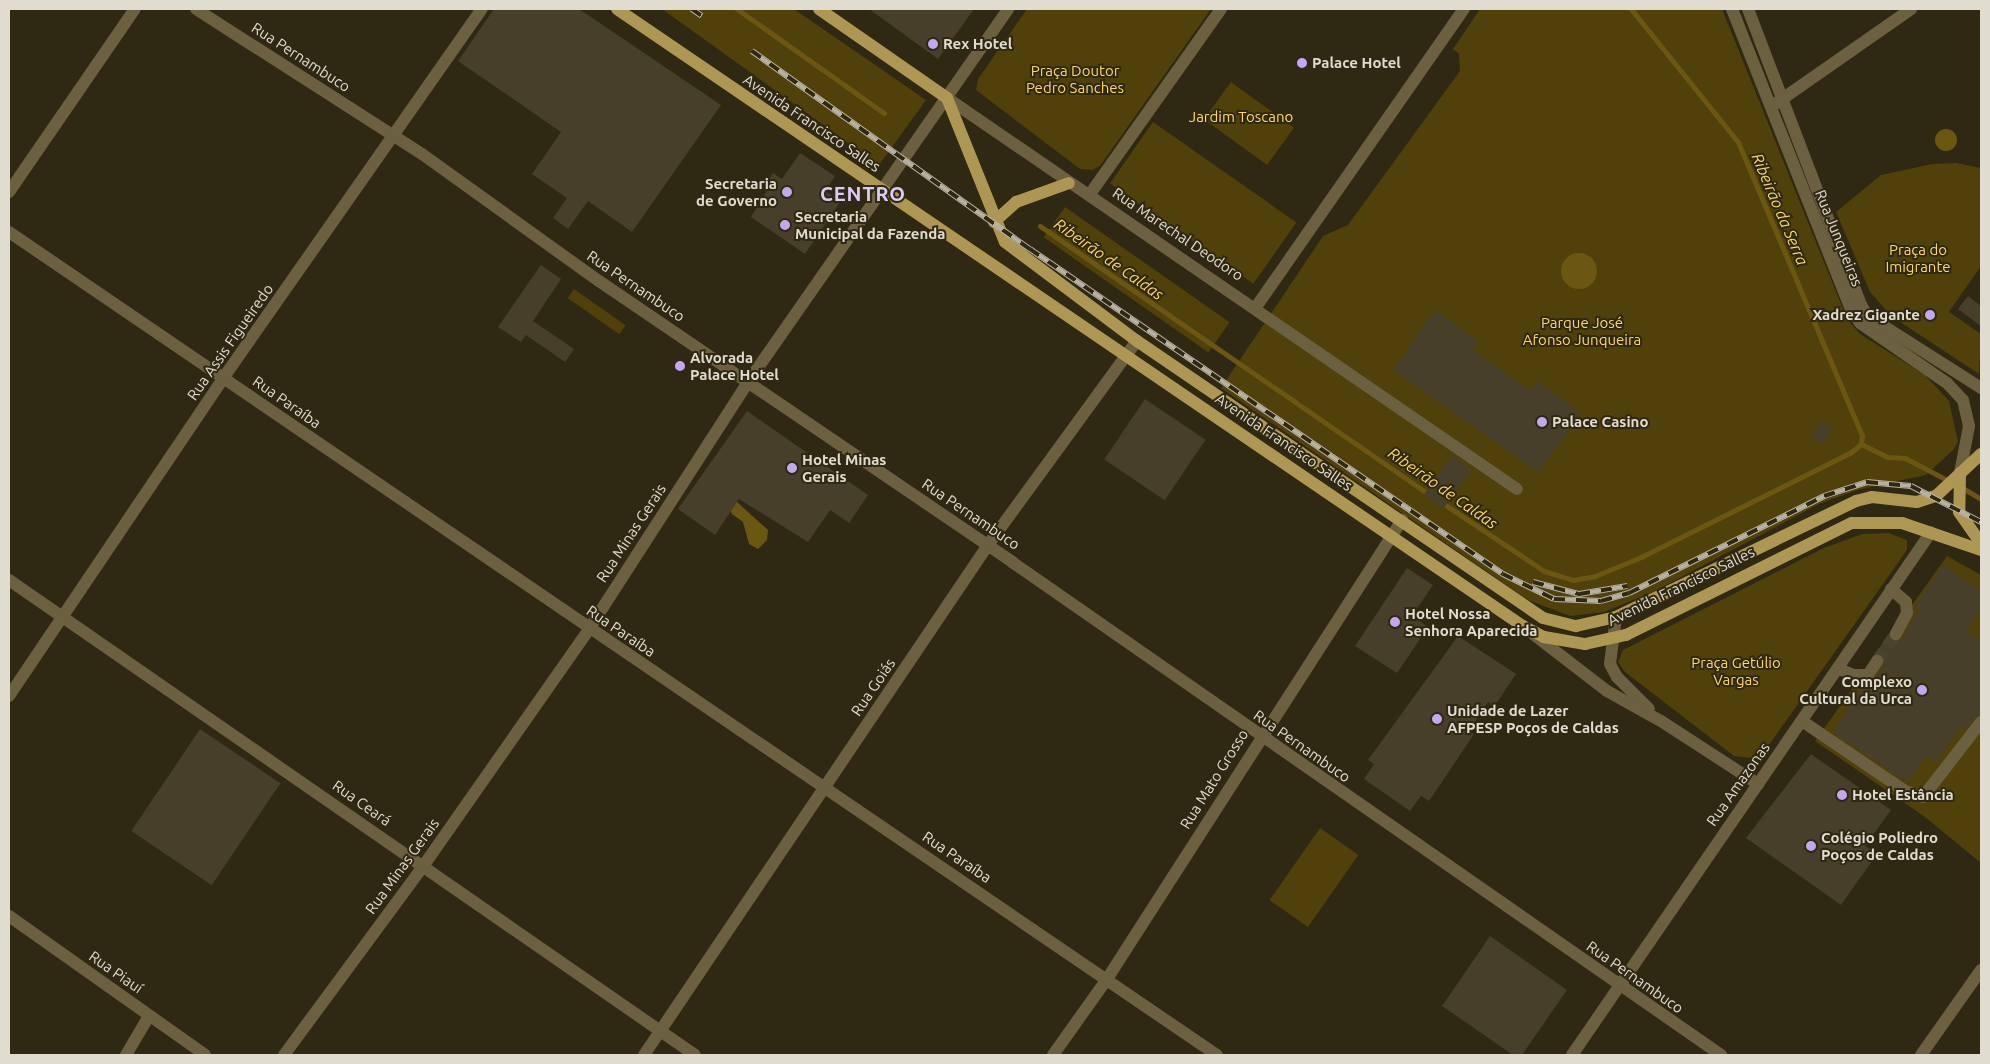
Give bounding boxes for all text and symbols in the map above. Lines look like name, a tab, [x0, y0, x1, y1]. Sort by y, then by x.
street label: Rua Pernambuco	[248, 18, 354, 96]
place label: Rex Hotel	[943, 35, 1012, 53]
marker: Rex Hotel	[927, 38, 939, 50]
place label: Palace Hotel	[1312, 54, 1401, 72]
marker: Palace Hotel	[1296, 57, 1308, 69]
park label: Praça Doutor Pedro Sanches	[1026, 61, 1124, 96]
street label: Avenida Francisco Salles	[740, 70, 884, 176]
park label: Jardim Toscano	[1189, 108, 1293, 126]
water label: Ribeirão da Serra	[1748, 150, 1812, 268]
place label: Secretaria de Governo	[696, 174, 777, 209]
district label: CENTRO	[819, 181, 907, 205]
street label: Rua Marechal Deodoro	[1109, 183, 1247, 285]
marker: Secretaria de Governo	[781, 186, 793, 198]
street label: Rua Junqueiras	[1811, 187, 1867, 289]
place label: Secretaria Municipal da Fazenda	[795, 207, 945, 242]
water label: Ribeirão de Caldas	[1051, 214, 1167, 304]
marker: Secretaria Municipal da Fazenda	[779, 219, 791, 231]
park label: Praça do Imigrante	[1885, 240, 1951, 275]
street label: Rua Pernambuco	[584, 247, 688, 325]
street label: Rua Assis Figueiredo	[183, 280, 277, 404]
place label: Xadrez Gigante	[1813, 306, 1920, 324]
marker: Xadrez Gigante	[1924, 309, 1936, 321]
park label: Parque José Afonso Junqueira	[1523, 313, 1641, 348]
place label: Alvorada Palace Hotel	[690, 348, 779, 383]
marker: Alvorada Palace Hotel	[674, 360, 686, 372]
street label: Rua Paraíba	[249, 372, 325, 432]
street label: Avenida Francisco Salles	[1212, 389, 1356, 495]
place label: Palace Casino	[1552, 413, 1648, 431]
marker: Palace Casino	[1536, 416, 1548, 428]
water label: Ribeirão de Caldas	[1385, 443, 1501, 533]
place label: Hotel Minas Gerais	[802, 450, 886, 485]
marker: Hotel Minas Gerais	[786, 462, 798, 474]
street label: Rua Pernambuco	[919, 475, 1023, 553]
street label: Rua Minas Gerais	[592, 480, 670, 586]
street label: Avenida Francisco Salles	[1605, 543, 1757, 629]
street label: Rua Paraíba	[583, 601, 659, 661]
place label: Hotel Nossa Senhora Aparecida	[1405, 604, 1538, 639]
marker: Hotel Nossa Senhora Aparecida	[1389, 616, 1401, 628]
park label: Praça Getúlio Vargas	[1691, 653, 1781, 688]
street label: Rua Goiás	[847, 655, 899, 719]
place label: Complexo Cultural da Urca	[1799, 672, 1912, 707]
marker: Complexo Cultural da Urca	[1916, 684, 1928, 696]
place label: Unidade de Lazer AFPESP Poços de Caldas	[1447, 701, 1619, 736]
street label: Rua Pernambuco	[1250, 706, 1354, 786]
marker: Unidade de Lazer AFPESP Poços de Caldas	[1431, 713, 1443, 725]
street label: Rua Mato Grosso	[1176, 726, 1252, 832]
street label: Rua Amazonas	[1703, 739, 1773, 829]
street label: Rua Ceará	[329, 776, 395, 830]
place label: Hotel Estância	[1852, 786, 1954, 804]
marker: Hotel Estância	[1836, 789, 1848, 801]
street label: Rua Minas Gerais	[361, 815, 443, 917]
street label: Rua Paraíba	[919, 827, 995, 887]
place label: Colégio Poliedro Poços de Caldas	[1821, 828, 1938, 863]
marker: Colégio Poliedro Poços de Caldas	[1805, 840, 1817, 852]
street label: Rua Pernambuco	[1583, 937, 1687, 1017]
street label: Rua Piauí	[86, 947, 146, 997]

